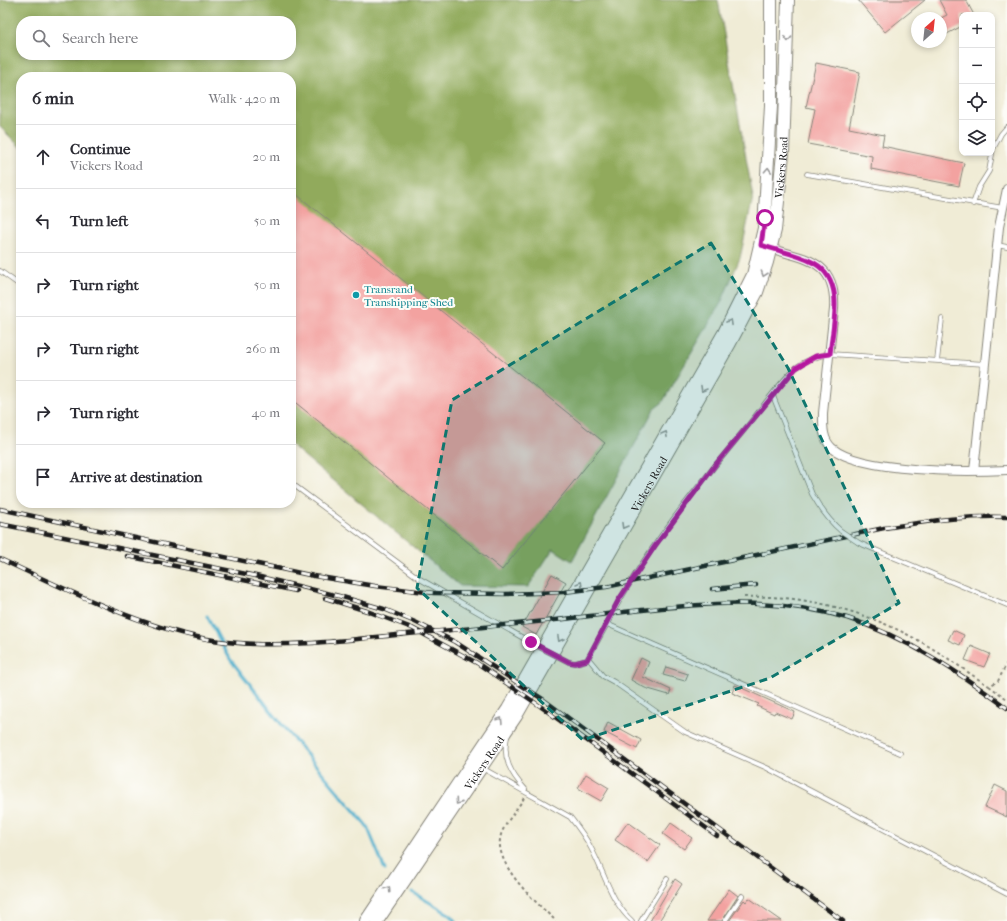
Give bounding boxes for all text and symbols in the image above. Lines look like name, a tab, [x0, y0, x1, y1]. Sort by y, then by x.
north arrow	[911, 12, 947, 48]
map controls	[959, 12, 995, 156]
button: +	[959, 12, 995, 48]
search box	[16, 16, 296, 60]
icon: search	[30, 27, 52, 49]
text: Search here	[62, 29, 138, 47]
one-way arrow	[784, 36, 792, 42]
button: −	[959, 48, 995, 84]
button: locate	[959, 84, 995, 120]
text: 6 min	[32, 88, 74, 108]
text: Walk · 420 m	[208, 91, 280, 106]
button: layers	[959, 120, 995, 156]
street label: Vickers Road	[772, 135, 791, 200]
text: Continue	[70, 140, 130, 158]
icon: ahead	[32, 146, 54, 168]
text: 20 m	[253, 149, 280, 164]
text: Vickers Road	[70, 158, 143, 173]
one-way arrow	[764, 167, 772, 173]
route start	[756, 209, 774, 227]
icon: left	[32, 210, 54, 232]
text: Turn left	[70, 212, 128, 230]
text: 50 m	[254, 213, 280, 228]
one-way arrow	[760, 270, 768, 277]
icon: right	[32, 274, 54, 296]
text: Turn right	[70, 276, 139, 294]
text: 50 m	[254, 277, 280, 292]
place label: Transrand Transhipping Shed	[364, 283, 454, 309]
marker: Transrand Transhipping Shed	[351, 290, 361, 300]
one-way arrow	[725, 319, 733, 326]
icon: right	[32, 338, 54, 360]
text: Turn right	[70, 340, 139, 358]
text: 260 m	[246, 341, 280, 356]
one-way arrow	[701, 385, 708, 392]
icon: right	[32, 402, 54, 424]
text: Turn right	[70, 404, 139, 422]
text: 40 m	[252, 405, 280, 420]
one-way arrow	[661, 431, 668, 439]
street label: Vickers Road	[628, 454, 671, 515]
icon: arrive	[32, 466, 54, 488]
text: Arrive at destination	[70, 468, 202, 486]
one-way arrow	[622, 522, 629, 529]
one-way arrow	[575, 581, 582, 588]
route end	[522, 633, 540, 651]
one-way arrow	[558, 635, 565, 642]
one-way arrow	[496, 717, 503, 724]
street label: Vickers Road	[461, 733, 508, 793]
one-way arrow	[456, 798, 463, 805]
one-way arrow	[383, 886, 390, 893]

